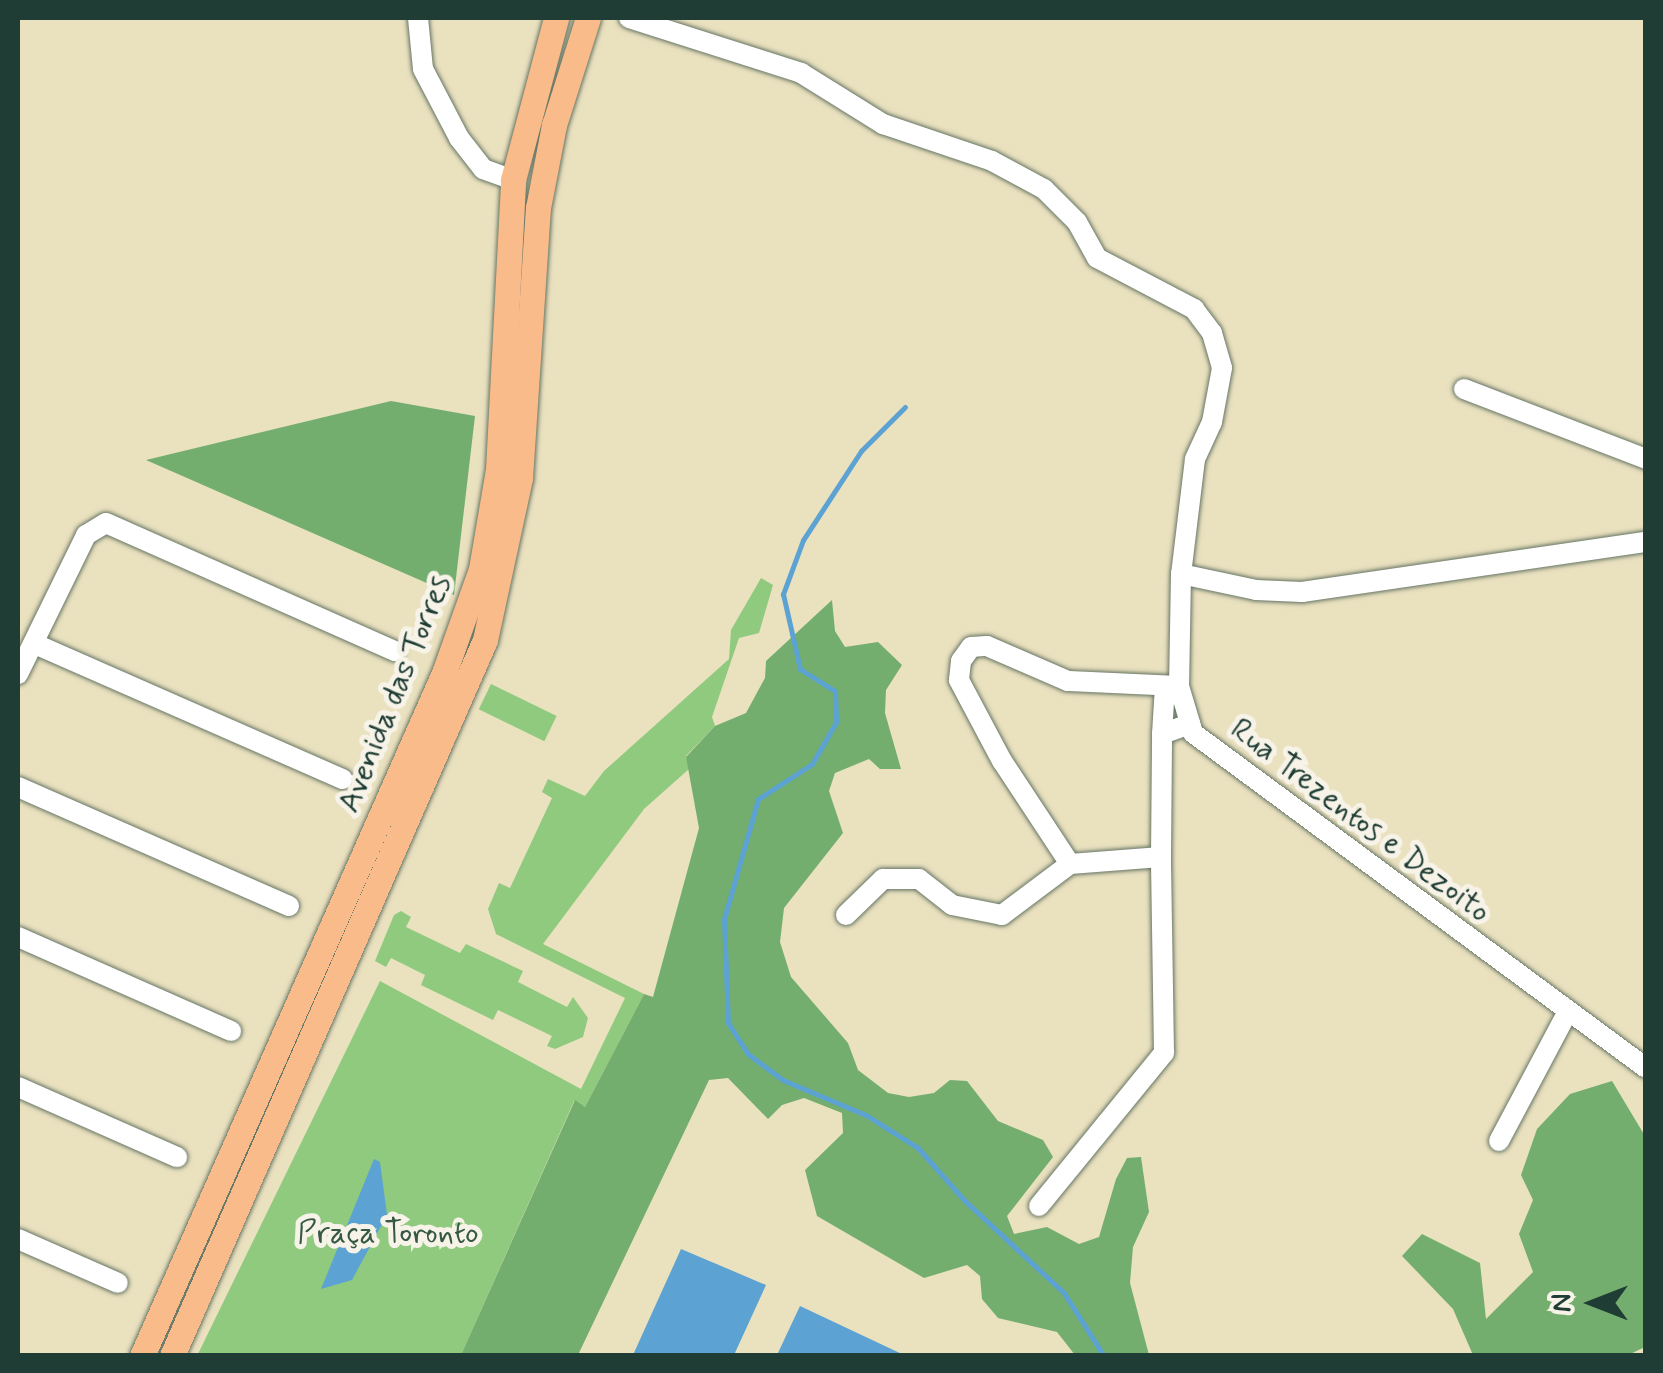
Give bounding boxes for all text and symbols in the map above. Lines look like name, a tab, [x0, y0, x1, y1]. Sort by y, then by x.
street label: Avenida das Torres	[329, 569, 461, 819]
street label: Rua Trezentos e Dezoito	[1222, 711, 1498, 931]
park label: Praça Toronto	[297, 1214, 479, 1252]
north arrow	[1543, 1253, 1643, 1353]
text: N	[1544, 1294, 1581, 1312]

